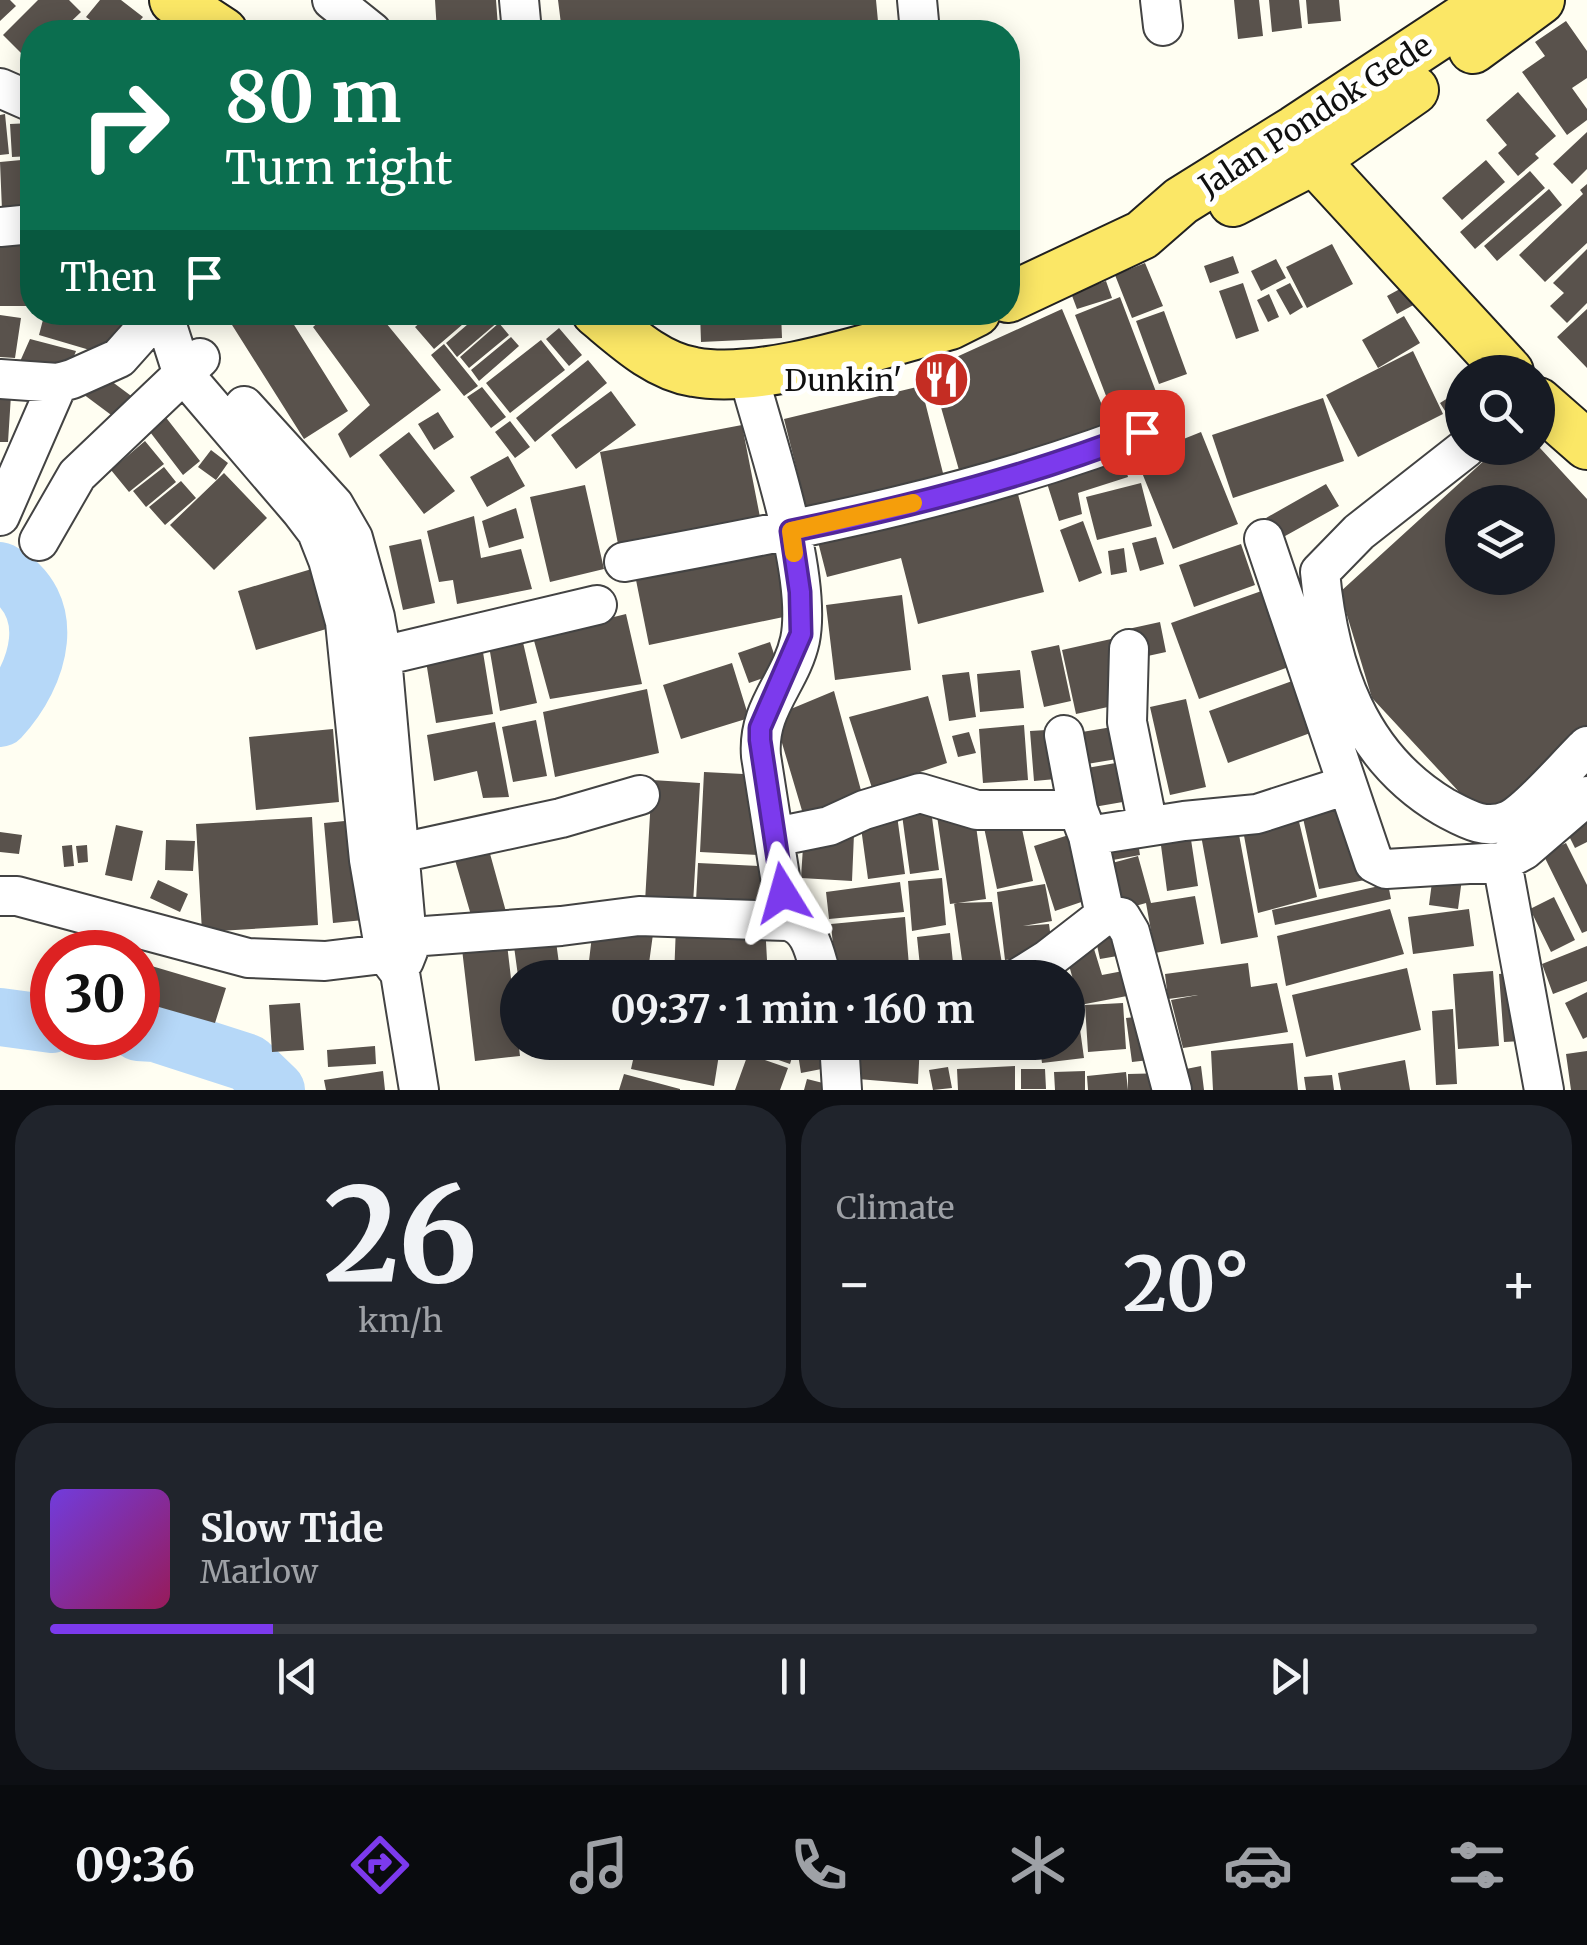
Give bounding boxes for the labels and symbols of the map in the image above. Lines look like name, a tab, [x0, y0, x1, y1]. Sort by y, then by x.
street label: Jalan Pondok Gede	[1191, 26, 1438, 205]
restaurant icon: Dunkin'	[911, 350, 971, 410]
place label: Dunkin'	[784, 361, 902, 399]
pin	[1100, 390, 1185, 475]
position arrow	[731, 841, 835, 945]
speed limit sign: 30	[30, 930, 160, 1060]

